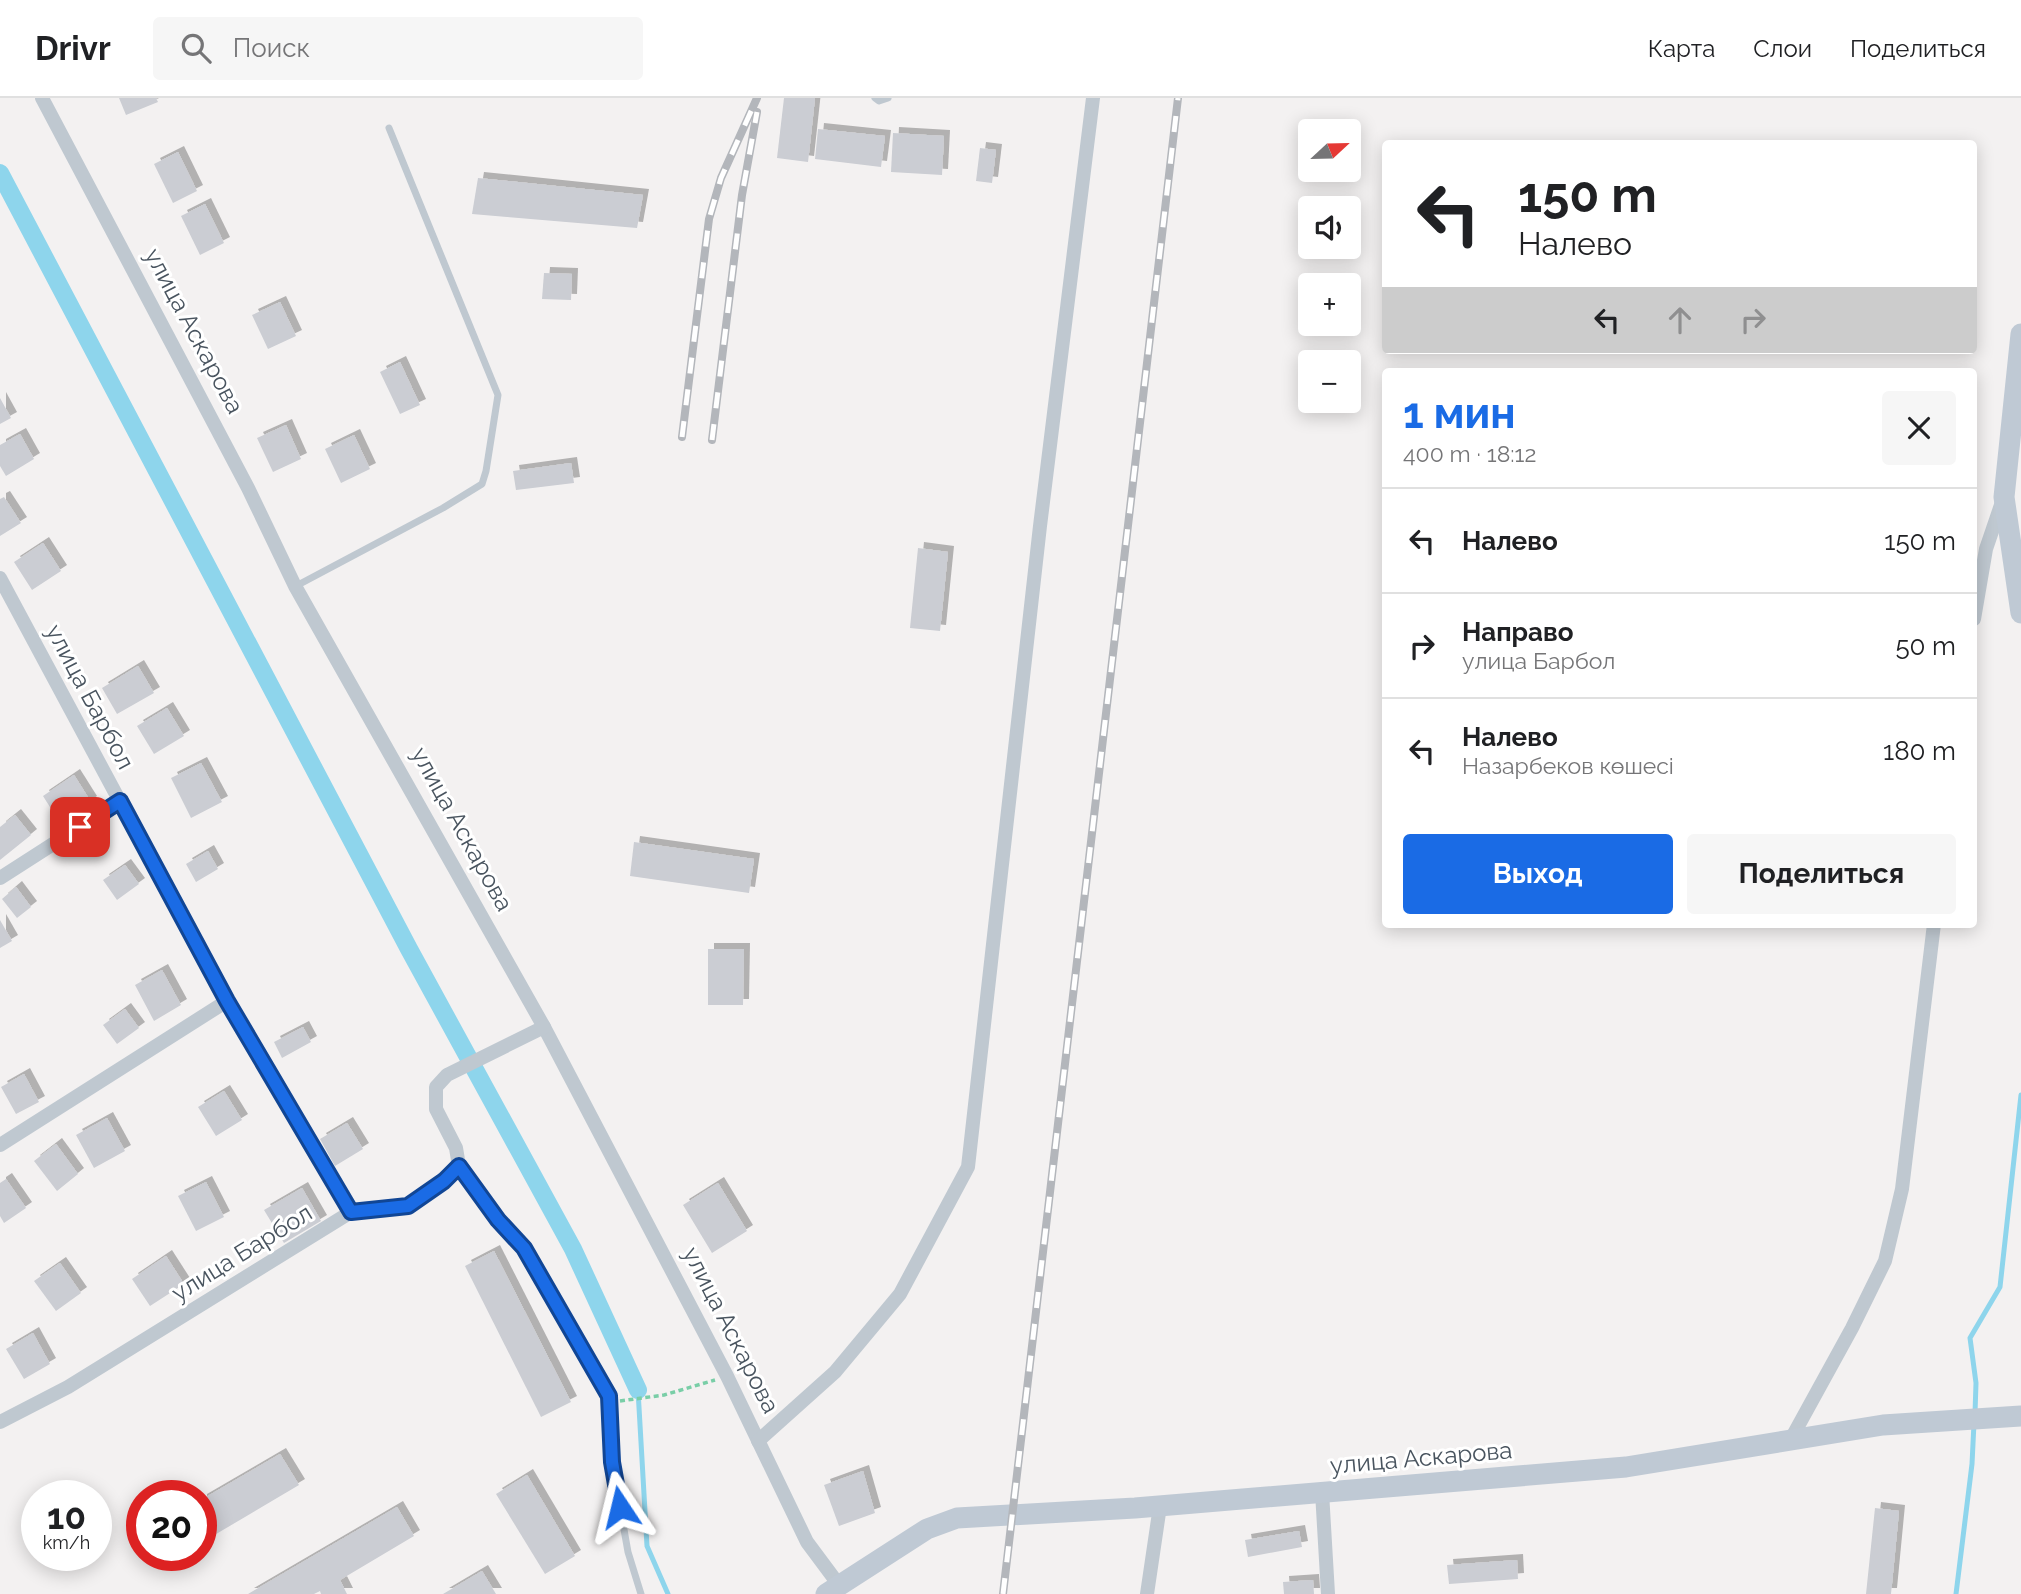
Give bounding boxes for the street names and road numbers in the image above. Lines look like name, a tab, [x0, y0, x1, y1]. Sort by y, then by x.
street label: улица Аскарова	[139, 243, 250, 418]
street label: улица Барбол	[40, 619, 141, 774]
street label: улица Аскарова	[405, 742, 519, 916]
street label: улица Барбол	[166, 1198, 317, 1307]
street label: улица Аскарова	[677, 1242, 786, 1418]
street label: улица Аскарова	[1329, 1435, 1513, 1480]

